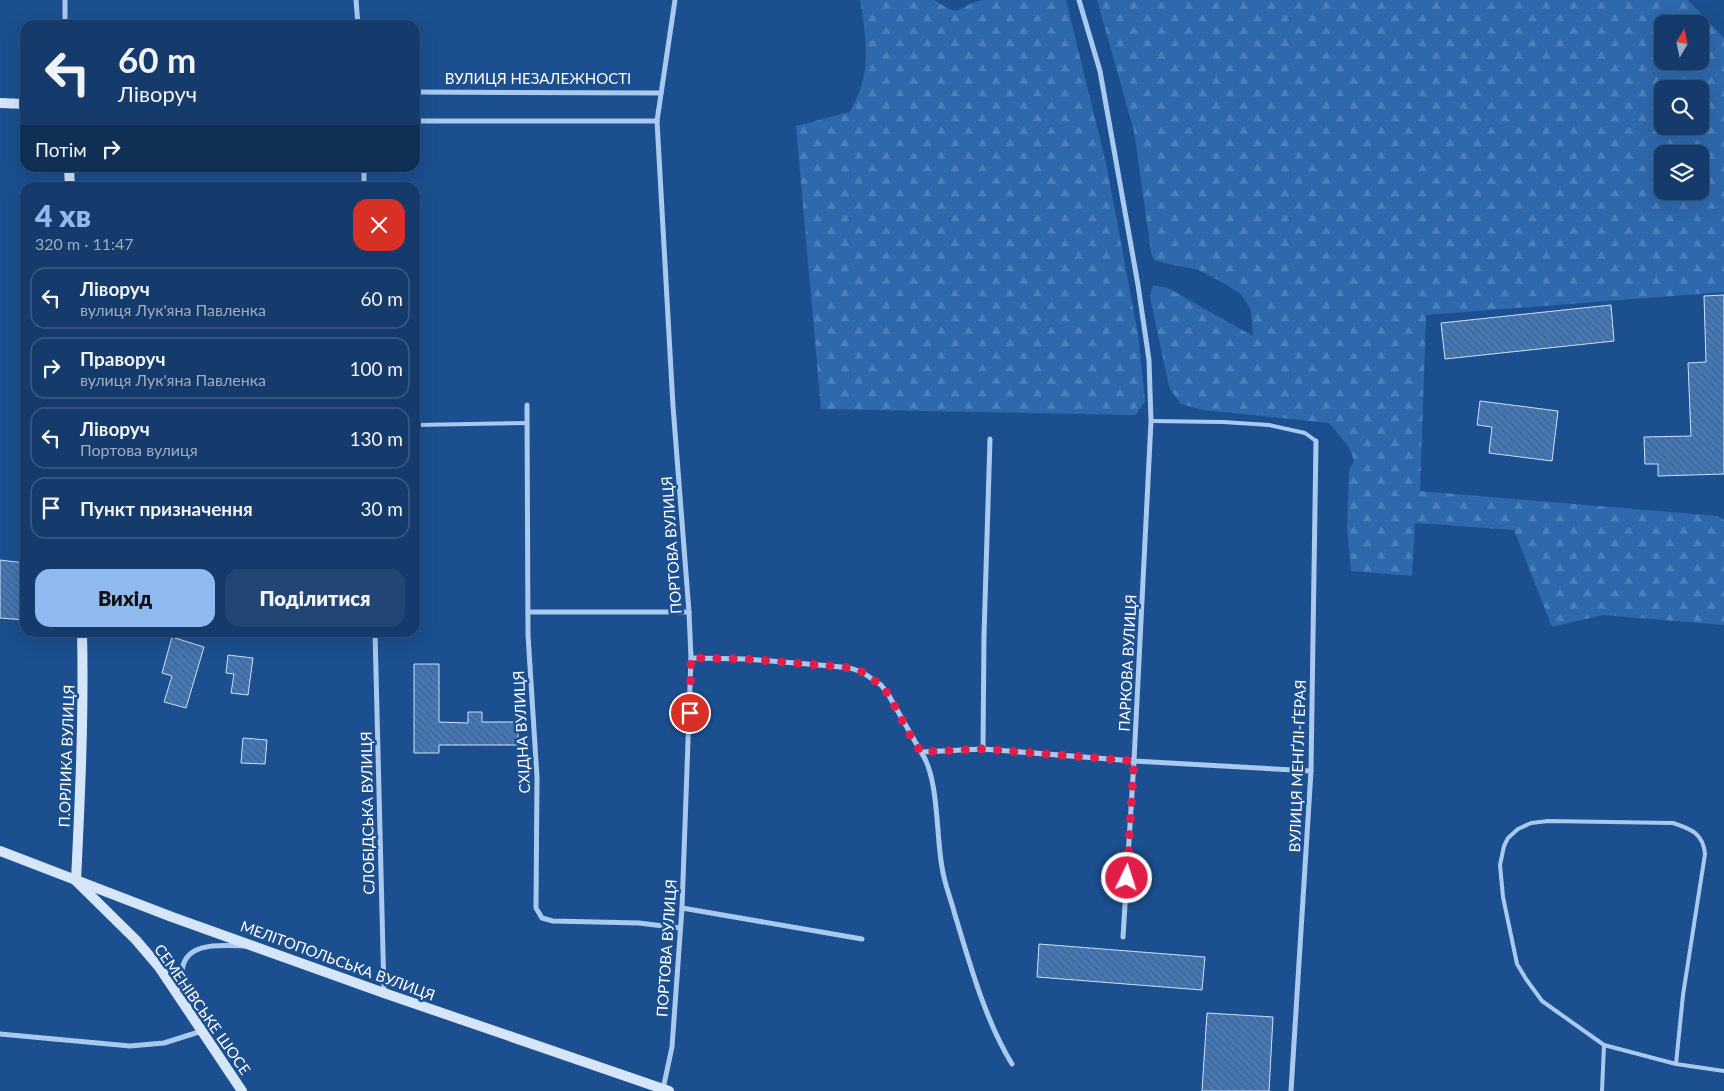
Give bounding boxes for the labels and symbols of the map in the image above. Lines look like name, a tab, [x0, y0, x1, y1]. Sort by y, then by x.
north arrow	[1654, 15, 1709, 70]
street label: ВУЛИЦЯ НЕЗАЛЕЖНОСТІ	[445, 69, 631, 87]
street label: ПОРТОВА ВУЛИЦЯ	[657, 476, 685, 614]
street label: ПАРКОВА ВУЛИЦЯ	[1114, 594, 1140, 732]
street label: СХІДНА ВУЛИЦЯ	[509, 670, 533, 794]
street label: ВУЛИЦЯ МЕНҐЛІ-ҐЕРАЯ	[1285, 679, 1309, 853]
street label: П.ОРЛИКА ВУЛИЦЯ	[55, 684, 77, 828]
pin	[669, 692, 711, 734]
street label: СЛОБІДСЬКА ВУЛИЦЯ	[357, 731, 377, 895]
position arrow	[1100, 851, 1152, 903]
street label: ПОРТОВА ВУЛИЦЯ	[652, 879, 680, 1017]
street label: МЕЛІТОПОЛЬСЬКА ВУЛИЦЯ	[238, 916, 438, 1004]
street label: СЕМЕНІВСЬКЕ ШОСЕ	[151, 940, 255, 1078]

